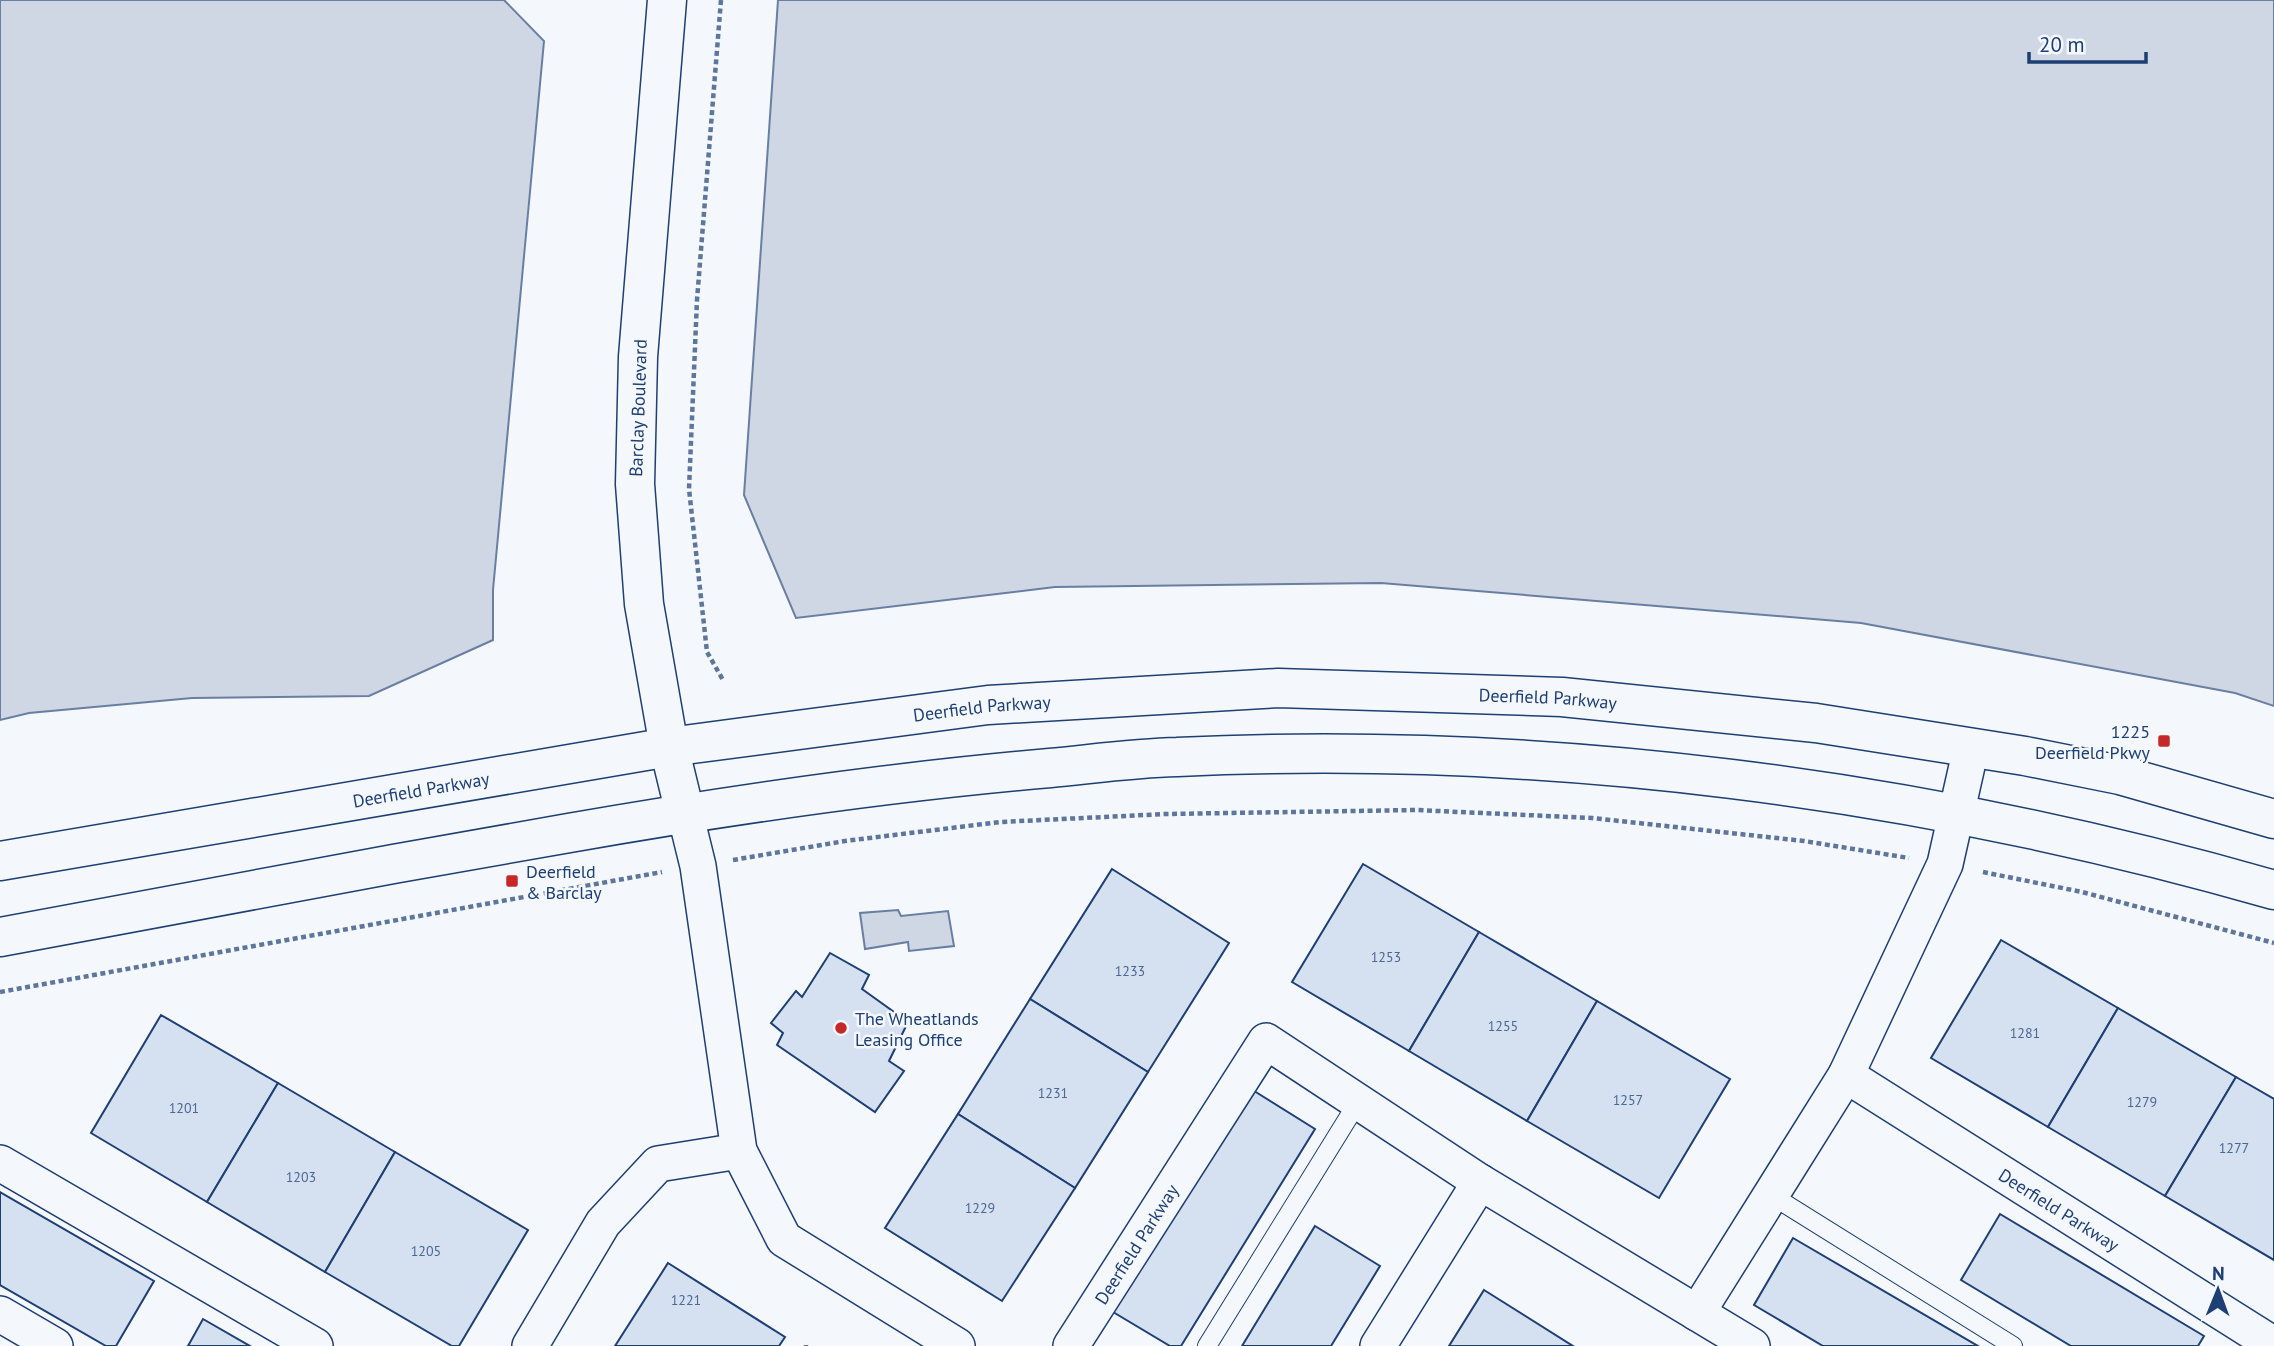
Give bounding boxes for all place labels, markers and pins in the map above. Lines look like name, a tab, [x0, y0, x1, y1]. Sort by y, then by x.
place label: 1225 Deerfield Pkwy	[2035, 720, 2151, 764]
marker: 1225 Deerfield Pkwy	[2156, 733, 2172, 749]
place label: Deerfield & Barclay	[526, 860, 602, 904]
marker: Deerfield & Barclay	[504, 873, 520, 889]
place label: The Wheatlands Leasing Office	[855, 1007, 979, 1051]
marker: The Wheatlands Leasing Office	[833, 1020, 849, 1036]

